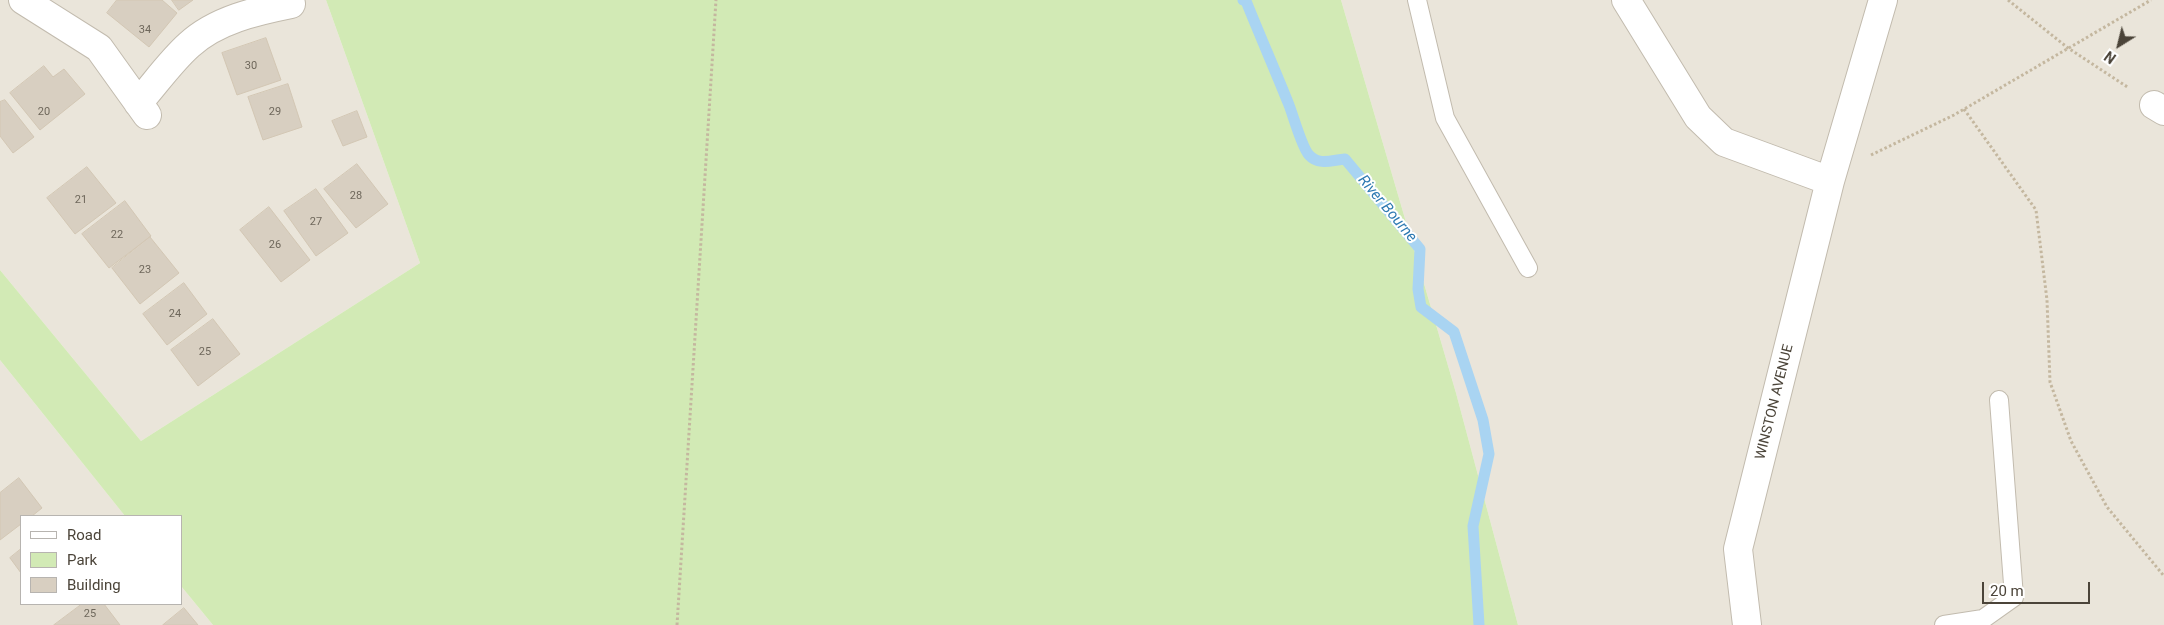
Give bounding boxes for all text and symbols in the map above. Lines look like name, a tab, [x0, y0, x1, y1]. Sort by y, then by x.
north arrow	[2094, 20, 2144, 70]
house number: 34	[139, 23, 151, 37]
text: N	[2101, 48, 2119, 67]
house number: 30	[245, 59, 257, 73]
house number: 20	[38, 105, 50, 119]
house number: 29	[269, 105, 281, 119]
water label: River Bourne	[1354, 172, 1420, 246]
house number: 28	[350, 189, 362, 203]
house number: 21	[75, 193, 87, 207]
house number: 27	[310, 215, 322, 229]
house number: 22	[111, 228, 123, 242]
house number: 26	[269, 238, 281, 252]
house number: 23	[139, 263, 151, 277]
house number: 24	[169, 307, 181, 321]
street label: WINSTON AVENUE	[1753, 343, 1797, 461]
house number: 25	[199, 345, 211, 359]
legend	[20, 515, 182, 605]
text: Road	[67, 526, 101, 544]
text: Park	[67, 551, 97, 569]
scale bar	[1984, 572, 2092, 604]
text: Building	[67, 576, 121, 594]
text: 20 m	[1990, 582, 2024, 600]
house number: 25	[84, 607, 96, 621]

